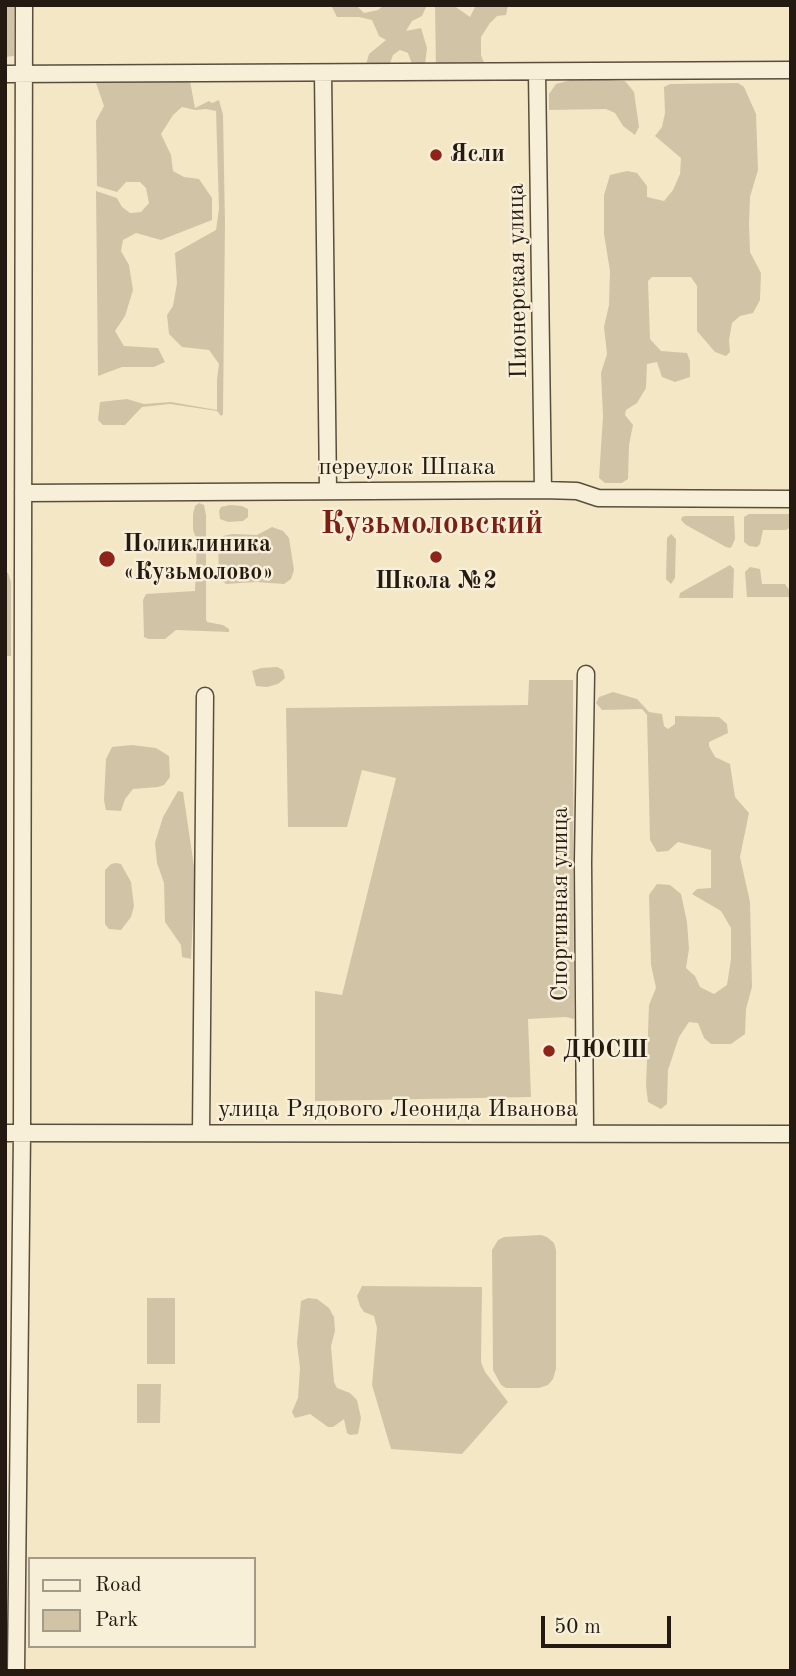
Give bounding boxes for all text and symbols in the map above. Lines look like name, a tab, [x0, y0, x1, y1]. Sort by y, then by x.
place label: Ясли	[450, 141, 505, 169]
marker: Ясли	[428, 147, 444, 163]
street label: Пионерская улица	[502, 183, 534, 379]
street label: переулок Шпака	[318, 454, 496, 482]
district label: Кузьмоловский	[321, 506, 543, 544]
place label: Поликлиника «Кузьмолово»	[123, 531, 274, 587]
marker: Поликлиника «Кузьмолово»	[97, 549, 117, 569]
marker: Школа №2	[428, 549, 444, 565]
place label: Школа №2	[375, 568, 497, 596]
street label: Спортивная улица	[547, 807, 575, 1001]
place label: ДЮСШ	[563, 1037, 648, 1065]
marker: ДЮСШ	[541, 1043, 557, 1059]
street label: улица Рядового Леонида Иванова	[218, 1096, 578, 1124]
legend	[28, 1557, 256, 1648]
text: Road	[95, 1575, 142, 1596]
scale bar	[544, 1602, 674, 1646]
text: Park	[95, 1610, 138, 1631]
text: 50 m	[554, 1617, 601, 1638]

